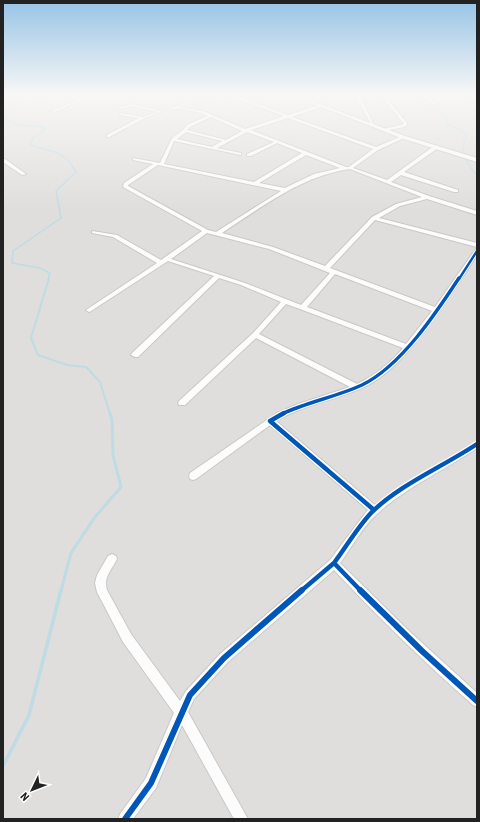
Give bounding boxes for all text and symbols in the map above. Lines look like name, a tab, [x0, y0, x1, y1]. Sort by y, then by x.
north arrow	[12, 770, 52, 810]
text: N	[18, 789, 32, 803]

